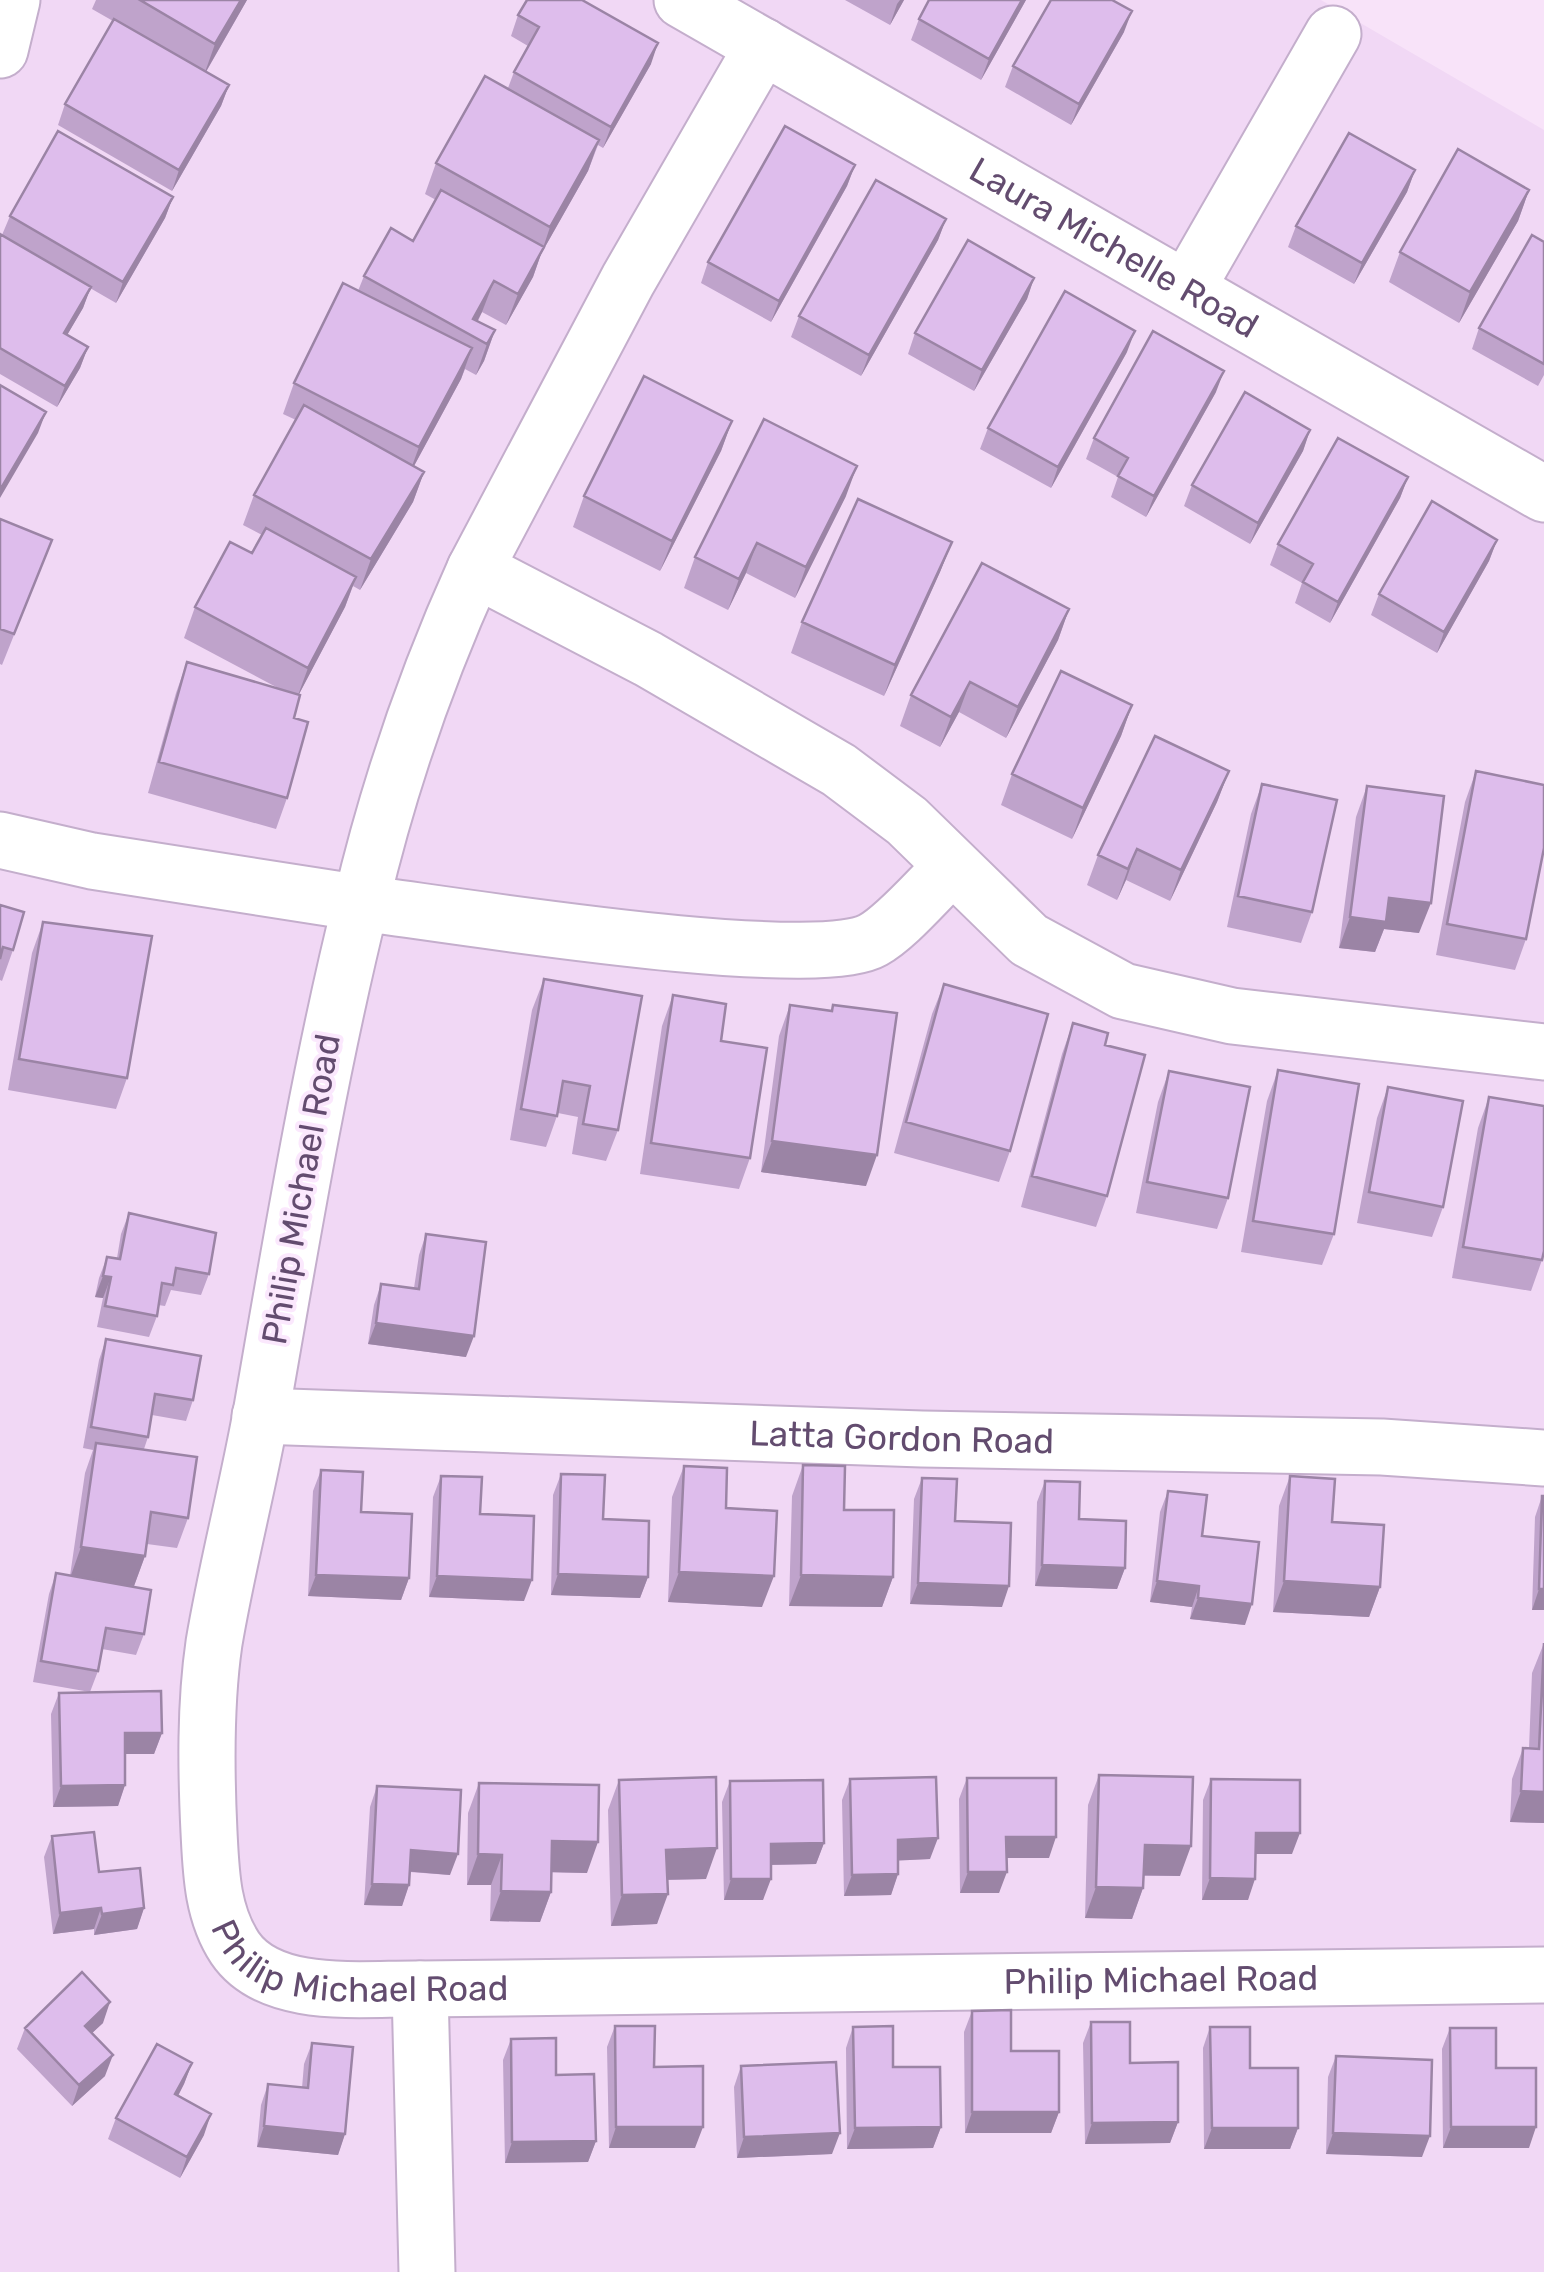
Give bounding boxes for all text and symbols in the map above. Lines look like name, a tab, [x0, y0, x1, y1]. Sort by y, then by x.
street label: Laura Michelle Road	[962, 148, 1266, 347]
street label: Philip Michael Road	[253, 1030, 349, 1348]
street label: Latta Gordon Road	[749, 1412, 1054, 1462]
street label: Philip Michael Road	[202, 1913, 509, 2011]
street label: Philip Michael Road	[1003, 1957, 1319, 2003]

